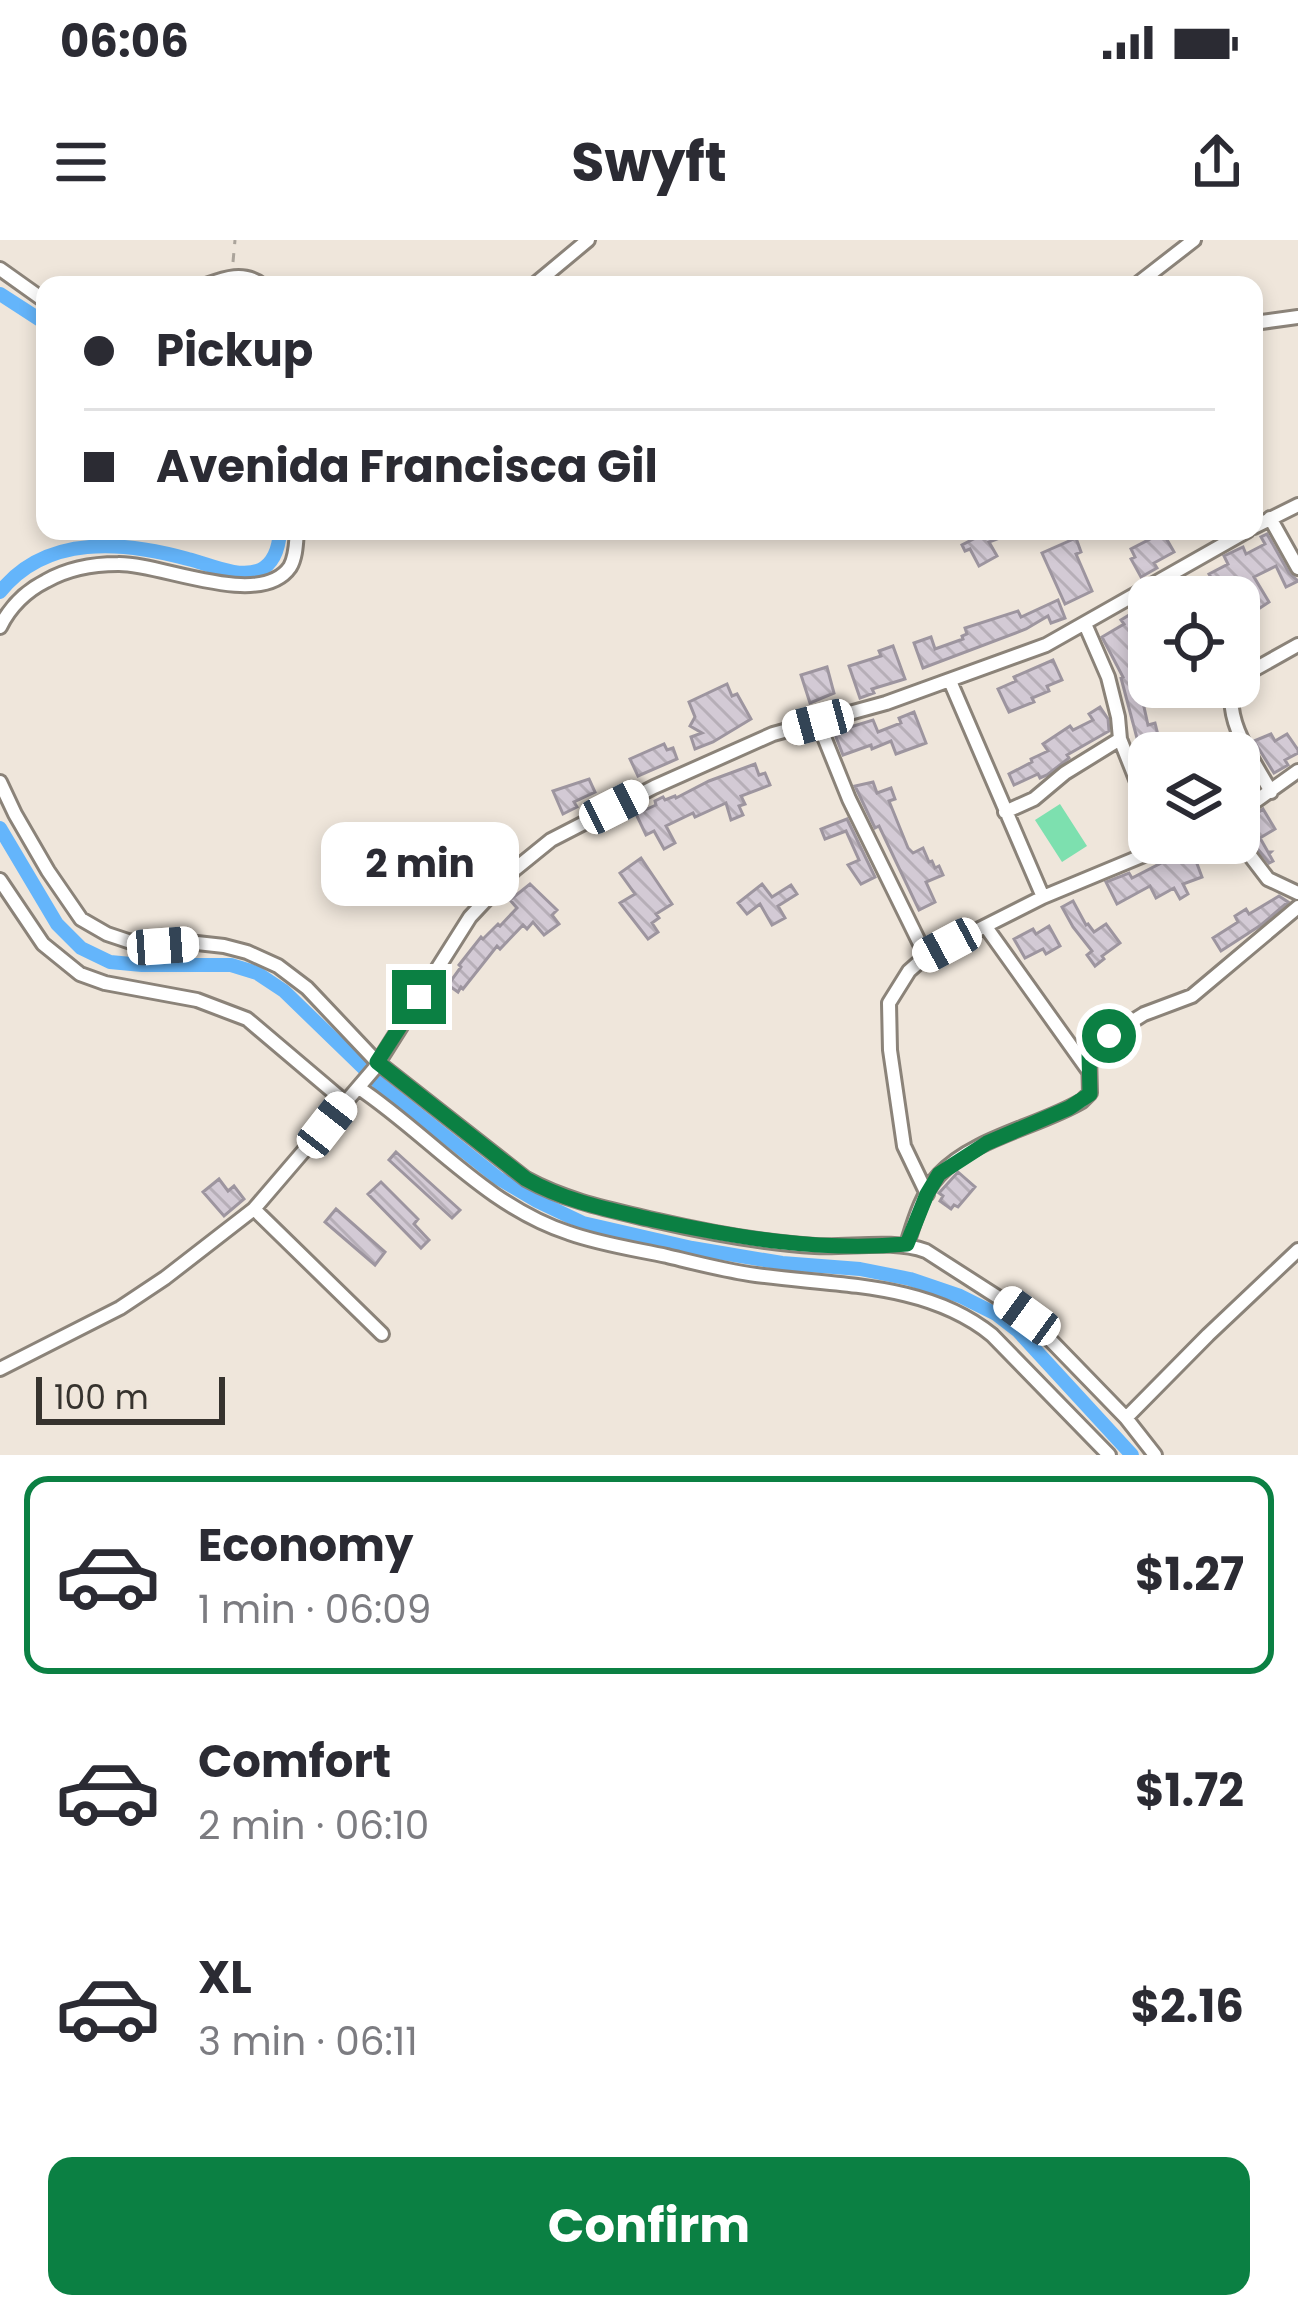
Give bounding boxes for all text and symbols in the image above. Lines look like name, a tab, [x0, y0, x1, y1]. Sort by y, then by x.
text: 06:06	[60, 10, 189, 73]
text: Swyft	[571, 124, 727, 200]
icon: menu	[48, 129, 114, 195]
icon: share	[1184, 129, 1250, 195]
text: Pickup	[156, 319, 313, 382]
text: Avenida Francisca Gil	[156, 435, 658, 498]
map controls	[1128, 576, 1260, 864]
button: locate	[1128, 576, 1260, 708]
car	[779, 695, 857, 749]
button: layers	[1128, 732, 1260, 864]
car	[574, 775, 654, 839]
callout: 2 min	[320, 823, 518, 907]
text: 2 min	[365, 836, 475, 891]
car	[907, 912, 987, 978]
car	[126, 926, 200, 966]
route end	[392, 970, 446, 1024]
route start	[1082, 1009, 1136, 1063]
car	[291, 1086, 363, 1164]
car	[987, 1280, 1067, 1352]
scale bar	[36, 1371, 225, 1424]
text: 100 m	[54, 1374, 149, 1421]
text: Economy	[198, 1514, 413, 1577]
icon: car	[54, 1521, 162, 1629]
text: $1.27	[1135, 1543, 1244, 1606]
text: 1 min · 06:09	[198, 1582, 431, 1637]
text: Comfort	[198, 1730, 391, 1793]
icon: car	[54, 1737, 162, 1845]
text: $1.72	[1135, 1759, 1244, 1822]
text: 2 min · 06:10	[198, 1798, 429, 1853]
text: XL	[198, 1946, 252, 2009]
icon: car	[54, 1953, 162, 2061]
text: $2.16	[1130, 1975, 1244, 2038]
text: 3 min · 06:11	[198, 2014, 418, 2069]
button: Confirm	[48, 2157, 1250, 2295]

